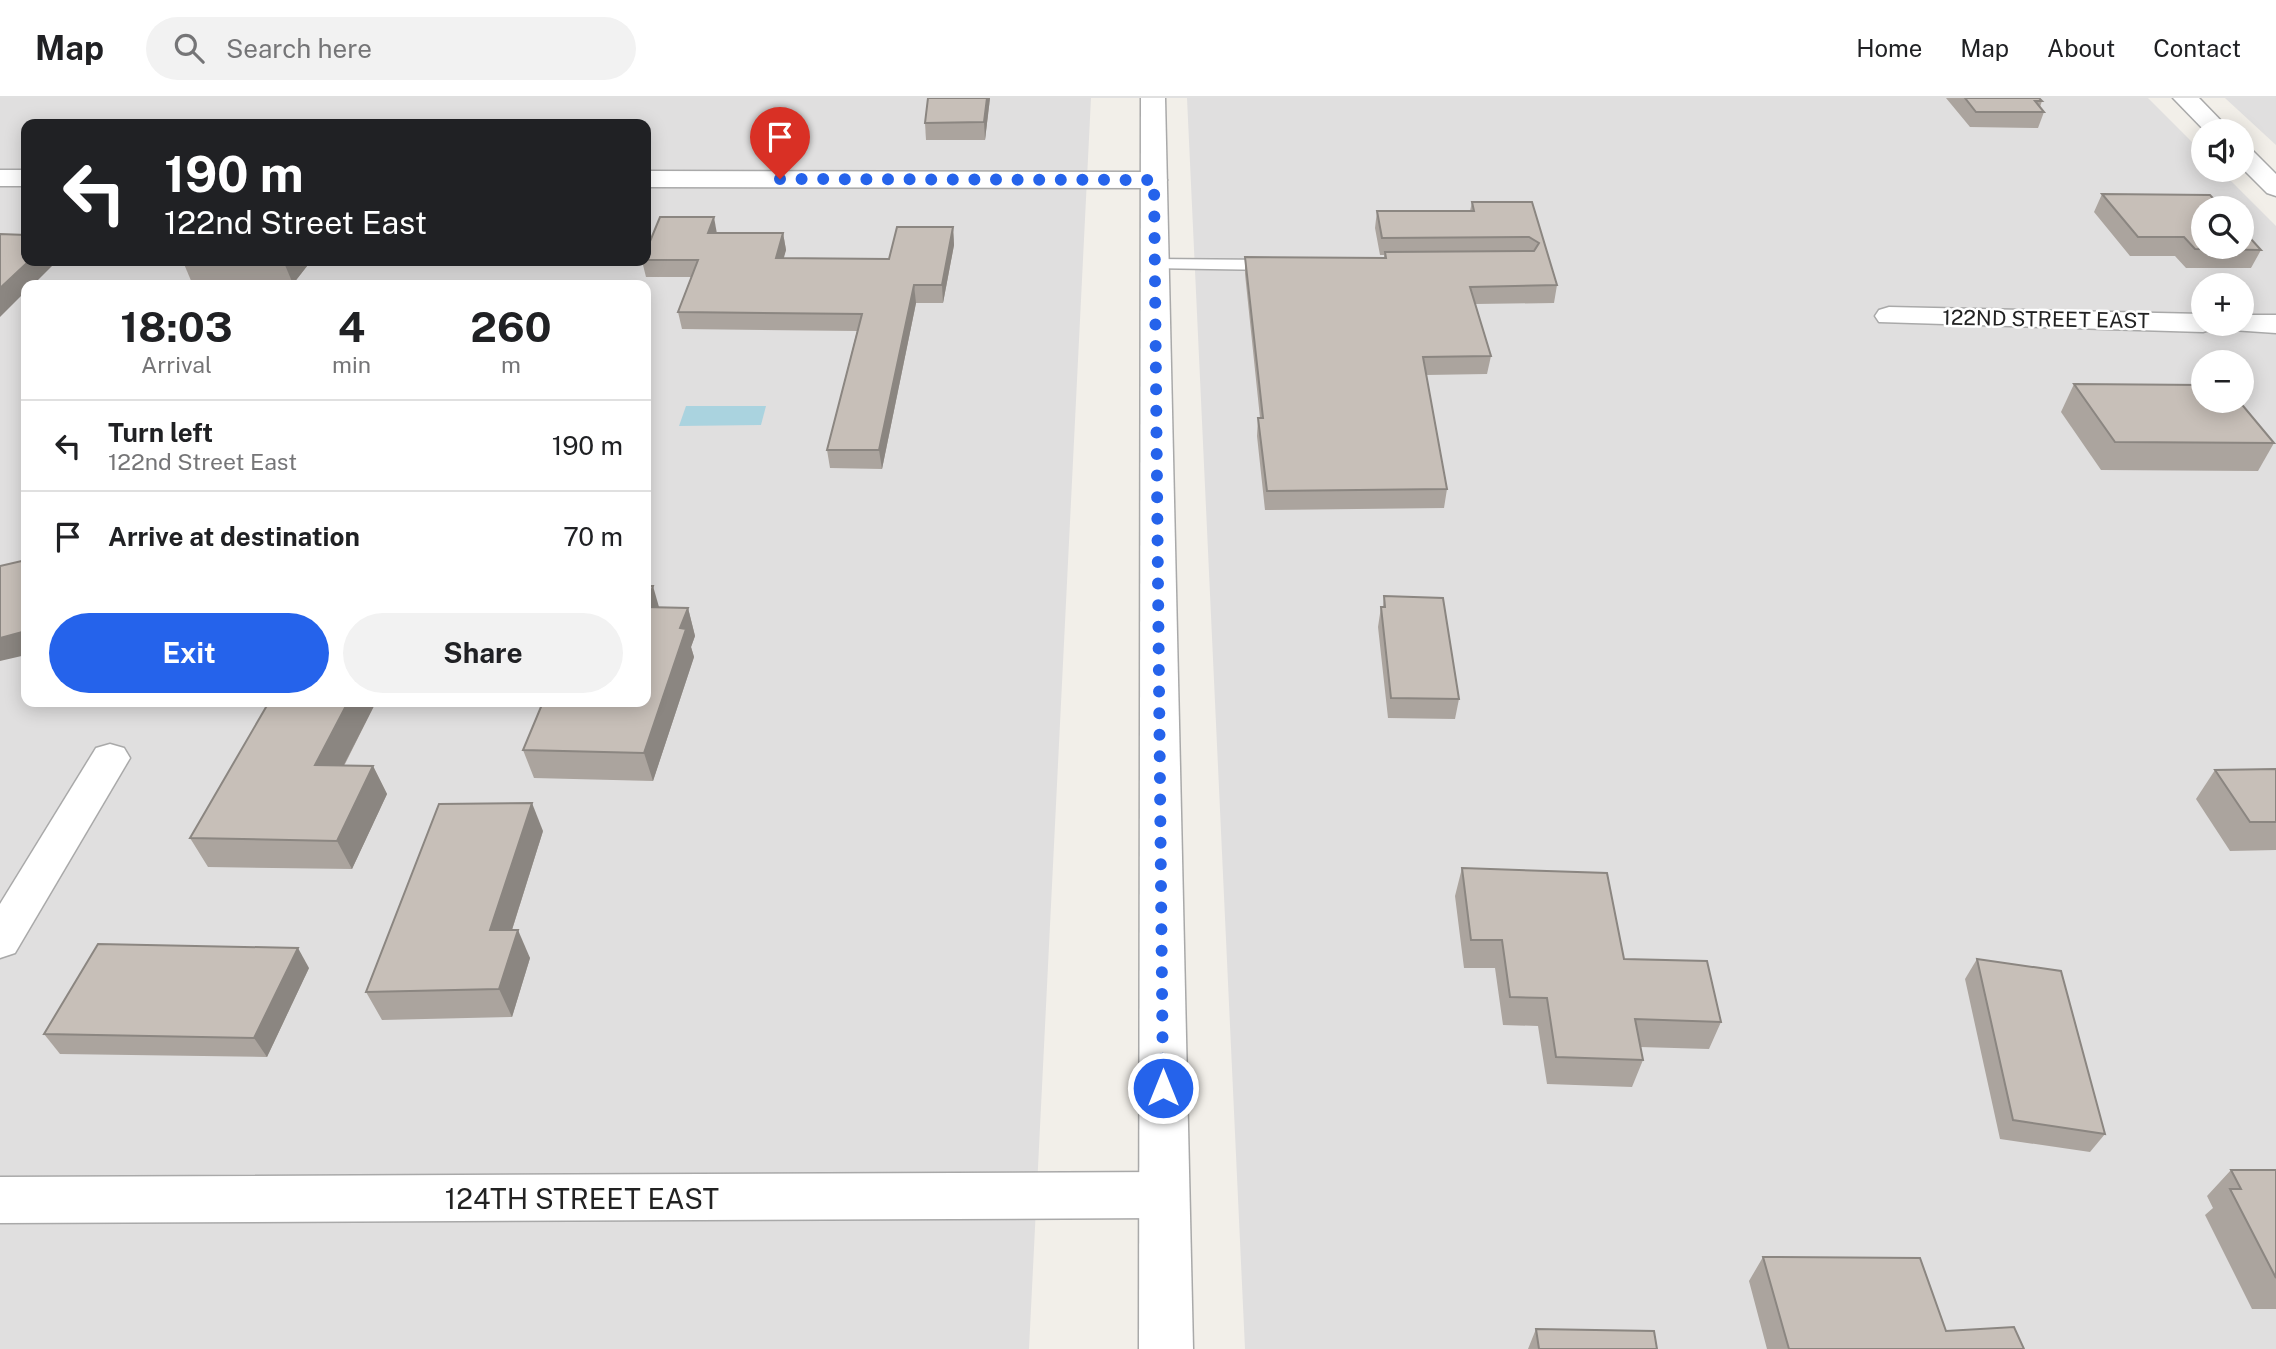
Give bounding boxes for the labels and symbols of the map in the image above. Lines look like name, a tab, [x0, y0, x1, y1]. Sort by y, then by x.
pin	[750, 107, 810, 179]
street label: 122ND STREET EAST	[1942, 305, 2150, 333]
position arrow	[1126, 1051, 1200, 1125]
street label: 124TH STREET EAST	[445, 1182, 719, 1215]

